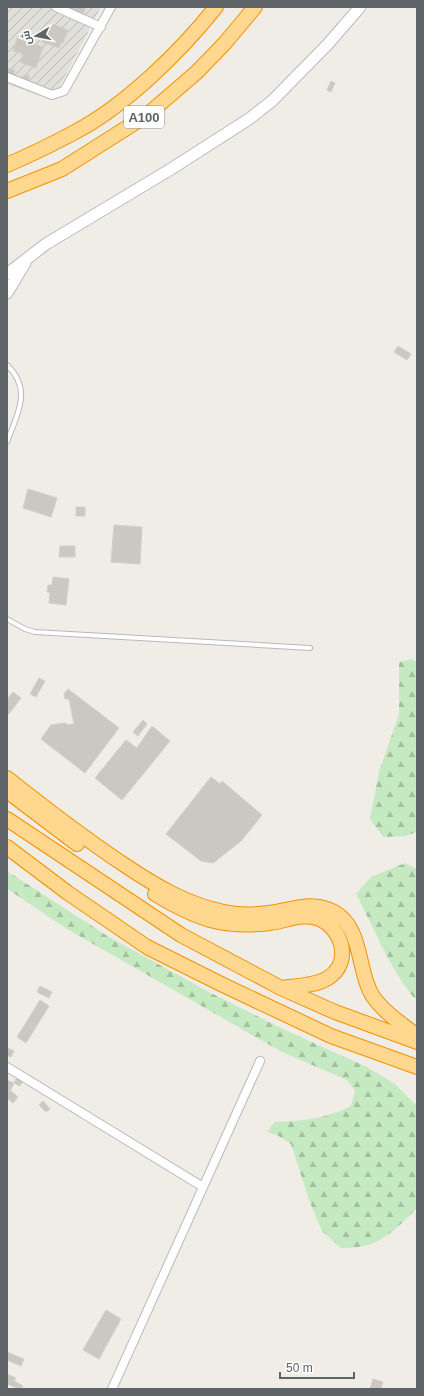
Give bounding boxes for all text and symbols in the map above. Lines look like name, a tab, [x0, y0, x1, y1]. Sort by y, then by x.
north arrow	[16, 16, 56, 56]
text: ش	[19, 30, 34, 46]
road number: A100	[124, 106, 164, 128]
scale bar	[280, 1354, 354, 1380]
text: 50 m	[286, 1361, 313, 1375]

